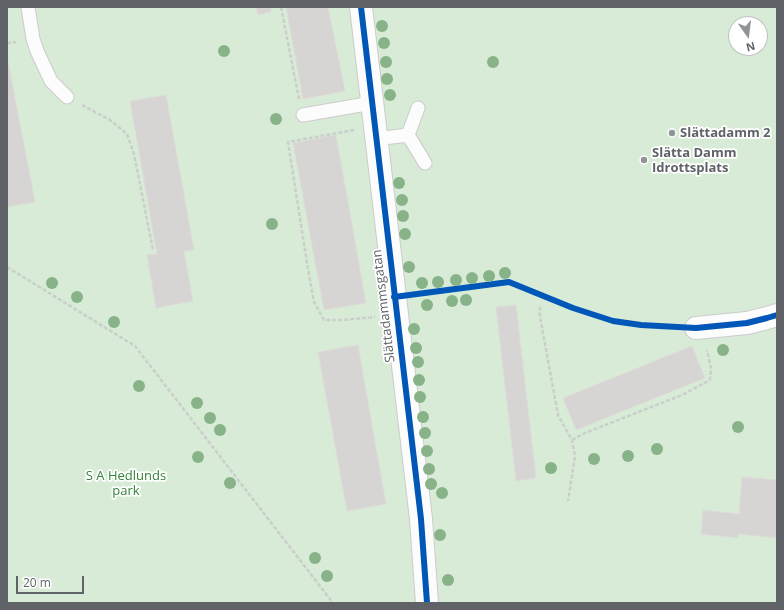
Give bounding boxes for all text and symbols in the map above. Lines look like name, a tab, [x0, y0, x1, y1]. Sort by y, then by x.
north arrow	[728, 16, 768, 56]
text: N	[745, 39, 757, 56]
place label: Slättadamm 2	[680, 125, 771, 141]
marker: Slättadamm 2	[667, 128, 677, 138]
place label: Slätta Damm Idrottsplats	[652, 145, 736, 176]
marker: Slätta Damm Idrottsplats	[639, 155, 649, 165]
street label: Slättadammsgatan	[369, 249, 399, 363]
park label: S A Hedlunds park	[86, 468, 166, 499]
scale bar	[18, 568, 86, 594]
text: 20 m	[23, 574, 51, 591]

